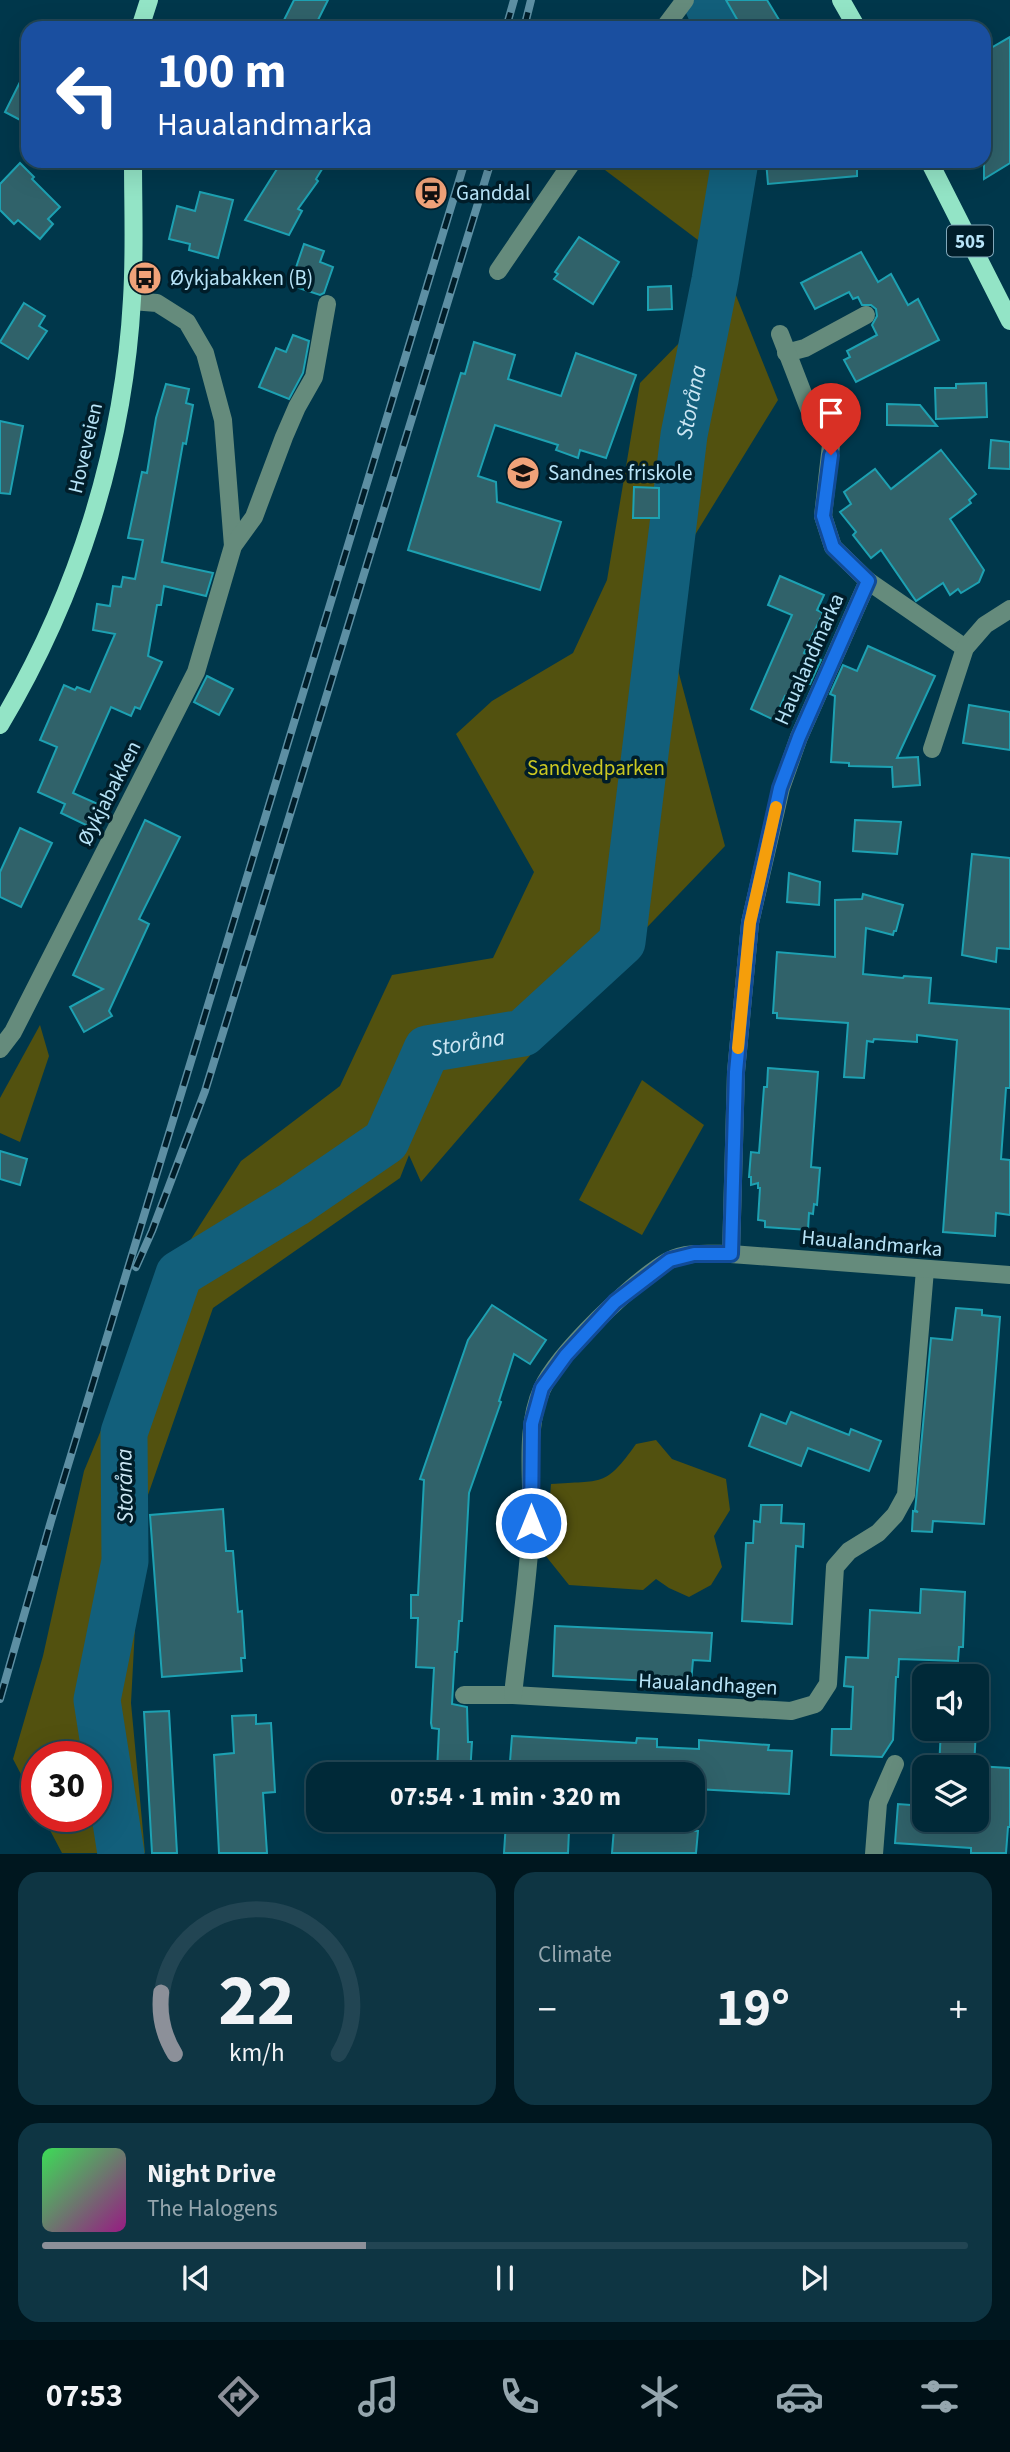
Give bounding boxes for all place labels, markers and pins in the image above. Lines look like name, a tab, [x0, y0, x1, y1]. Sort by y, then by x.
station icon: Ganddal	[412, 174, 450, 212]
place label: Ganddal	[456, 178, 530, 208]
bus stop icon: Øykjabakken (B)	[126, 259, 164, 297]
place label: Øykjabakken (B)	[170, 263, 313, 293]
pin	[801, 383, 861, 455]
school or university icon: Sandnes friskole	[504, 454, 542, 492]
place label: Sandnes friskole	[548, 458, 692, 488]

